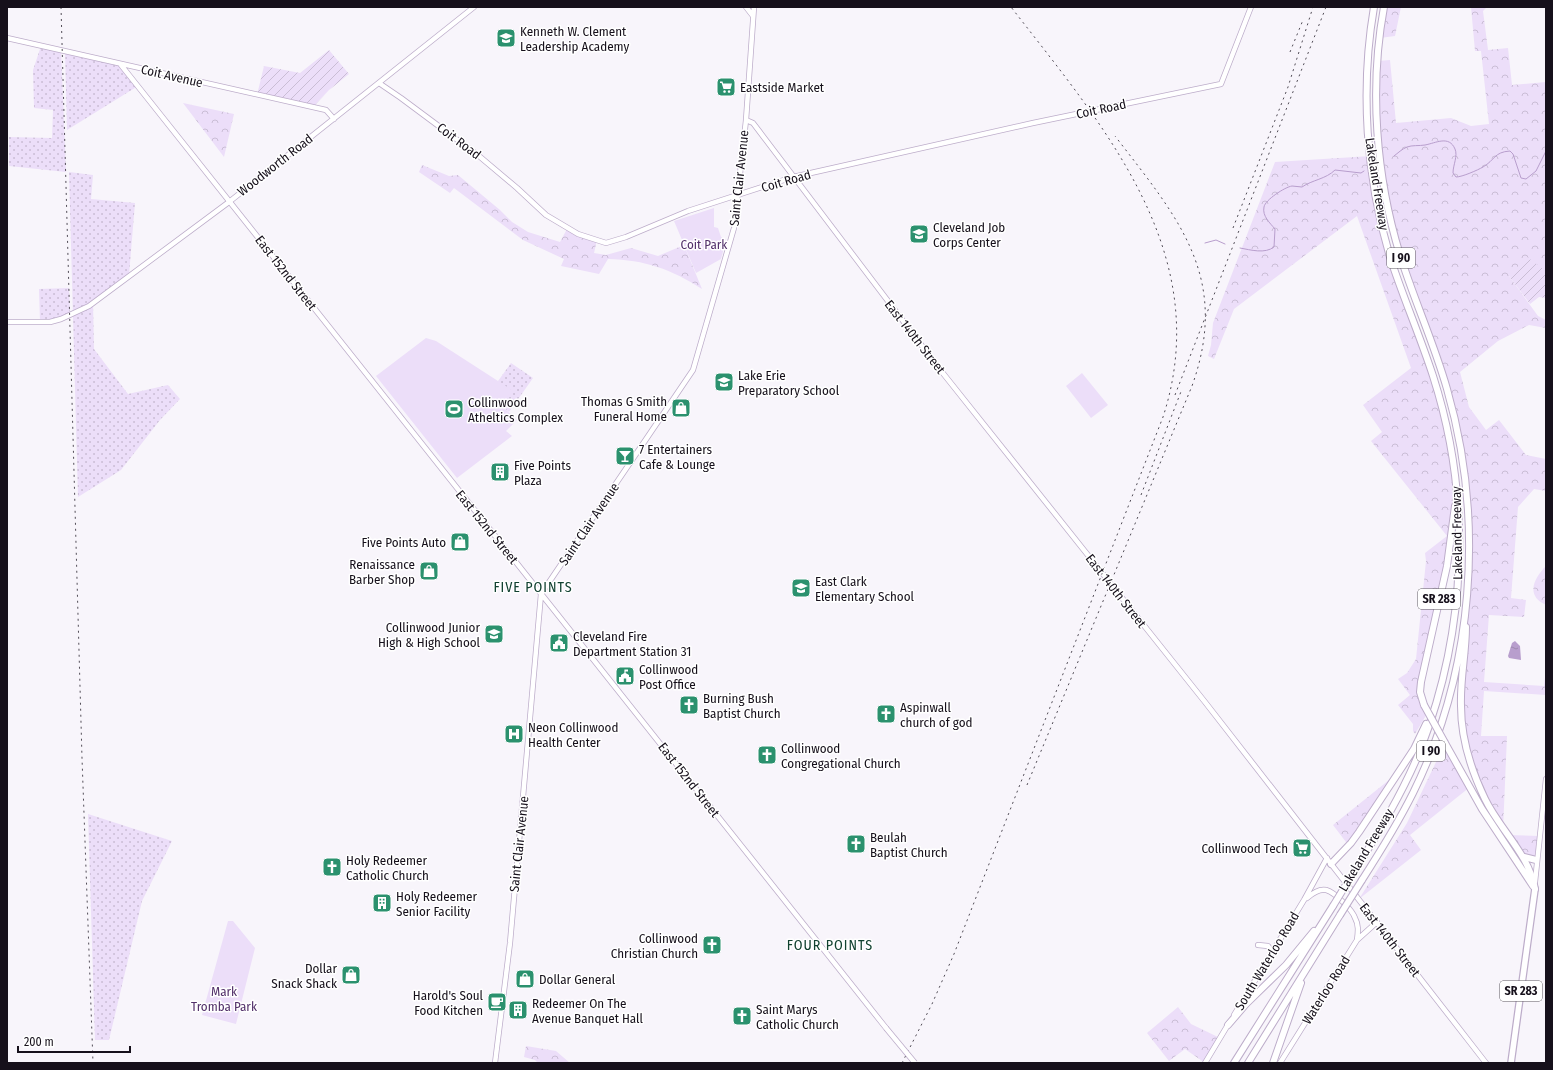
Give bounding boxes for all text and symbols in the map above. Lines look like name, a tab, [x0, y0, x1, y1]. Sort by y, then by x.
place label: Kenneth W. Clement Leadership Academy	[520, 24, 629, 54]
school or university icon: Kenneth W. Clement Leadership Academy	[495, 27, 517, 49]
street label: Coit Avenue	[140, 62, 204, 90]
supermarket icon: Eastside Market	[715, 76, 737, 98]
place label: Eastside Market	[740, 80, 825, 95]
street label: Coit Road	[1075, 96, 1127, 122]
street label: Coit Road	[434, 120, 484, 162]
street label: Saint Clair Avenue	[727, 129, 751, 227]
street label: Woodworth Road	[234, 131, 316, 199]
street label: Lakeland Freeway	[1362, 137, 1392, 232]
street label: Coit Road	[760, 167, 812, 195]
place label: Cleveland Job Corps Center	[933, 220, 1005, 250]
school or university icon: Cleveland Job Corps Center	[908, 223, 930, 245]
street label: East 152nd Street	[252, 233, 320, 314]
park label: Coit Park	[681, 237, 728, 252]
road number: I 90	[1387, 248, 1415, 268]
street label: East 140th Street	[882, 297, 949, 377]
place label: Lake Erie Preparatory School	[738, 368, 840, 398]
school or university icon: Lake Erie Preparatory School	[713, 371, 735, 393]
place label: Thomas G Smith Funeral Home	[581, 394, 667, 424]
place label: Collinwood Atheltics Complex	[468, 395, 563, 425]
shop icon: Thomas G Smith Funeral Home	[670, 397, 692, 419]
sports icon: Collinwood Atheltics Complex	[443, 398, 465, 420]
place label: 7 Entertainers Cafe & Lounge	[639, 442, 715, 472]
bar icon: 7 Entertainers Cafe & Lounge	[614, 445, 636, 467]
place label: Five Points Plaza	[514, 458, 571, 488]
building icon: Five Points Plaza	[489, 461, 511, 483]
street label: Saint Clair Avenue	[556, 480, 622, 568]
street label: Lakeland Freeway	[1449, 486, 1465, 580]
street label: East 152nd Street	[453, 487, 522, 567]
shop icon: Five Points Auto	[449, 531, 471, 553]
place label: Five Points Auto	[361, 535, 446, 550]
street label: East 140th Street	[1083, 551, 1150, 631]
place label: Renaissance Barber Shop	[349, 557, 415, 587]
shop icon: Renaissance Barber Shop	[418, 560, 440, 582]
place label: East Clark Elementary School	[815, 574, 915, 604]
school or university icon: East Clark Elementary School	[790, 577, 812, 599]
district label: FIVE POINTS	[493, 579, 573, 596]
road number: SR 283	[1418, 589, 1460, 609]
place label: Collinwood Junior High & High School	[378, 620, 481, 650]
school or university icon: Collinwood Junior High & High School	[483, 623, 505, 645]
place label: Cleveland Fire Department Station 31	[573, 629, 691, 659]
public building icon: Cleveland Fire Department Station 31	[548, 632, 570, 654]
place label: Collinwood Post Office	[639, 662, 698, 692]
public building icon: Collinwood Post Office	[614, 665, 636, 687]
place label: Burning Bush Baptist Church	[703, 691, 781, 721]
church icon: Burning Bush Baptist Church	[678, 694, 700, 716]
place label: Aspinwall church of god	[900, 700, 972, 730]
church icon: Aspinwall church of god	[875, 703, 897, 725]
place label: Neon Collinwood Health Center	[528, 720, 618, 750]
hospital icon: Neon Collinwood Health Center	[503, 723, 525, 745]
street label: East 152nd Street	[655, 740, 723, 821]
place label: Collinwood Congregational Church	[781, 741, 901, 771]
road number: I 90	[1417, 741, 1445, 761]
church icon: Collinwood Congregational Church	[756, 744, 778, 766]
street label: Saint Clair Avenue	[507, 795, 531, 893]
street label: Lakeland Freeway	[1335, 806, 1397, 894]
place label: Beulah Baptist Church	[870, 830, 948, 860]
church icon: Beulah Baptist Church	[845, 833, 867, 855]
supermarket icon: Collinwood Tech	[1291, 837, 1313, 859]
place label: Collinwood Tech	[1201, 841, 1288, 856]
place label: Holy Redeemer Catholic Church	[346, 853, 429, 883]
church icon: Holy Redeemer Catholic Church	[321, 856, 343, 878]
place label: Holy Redeemer Senior Facility	[396, 889, 477, 919]
building icon: Holy Redeemer Senior Facility	[371, 892, 393, 914]
street label: East 140th Street	[1357, 900, 1424, 980]
street label: South Waterloo Road	[1232, 909, 1302, 1013]
place label: Collinwood Christian Church	[611, 931, 698, 961]
church icon: Collinwood Christian Church	[701, 934, 723, 956]
district label: FOUR POINTS	[787, 937, 873, 954]
street label: Waterloo Road	[1299, 953, 1353, 1027]
place label: Dollar Snack Shack	[271, 961, 338, 991]
shop icon: Dollar Snack Shack	[340, 964, 362, 986]
shop icon: Dollar General	[514, 968, 536, 990]
place label: Dollar General	[539, 972, 616, 987]
road number: SR 283	[1500, 981, 1542, 1001]
park label: Mark Tromba Park	[191, 984, 258, 1014]
place label: Harold's Soul Food Kitchen	[413, 988, 484, 1018]
cafe icon: Harold's Soul Food Kitchen	[486, 991, 508, 1013]
place label: Redeemer On The Avenue Banquet Hall	[532, 996, 643, 1026]
building icon: Redeemer On The Avenue Banquet Hall	[507, 999, 529, 1021]
place label: Saint Marys Catholic Church	[756, 1002, 839, 1032]
church icon: Saint Marys Catholic Church	[731, 1005, 753, 1027]
scale bar	[18, 1028, 130, 1054]
text: 200 m	[24, 1035, 54, 1049]

